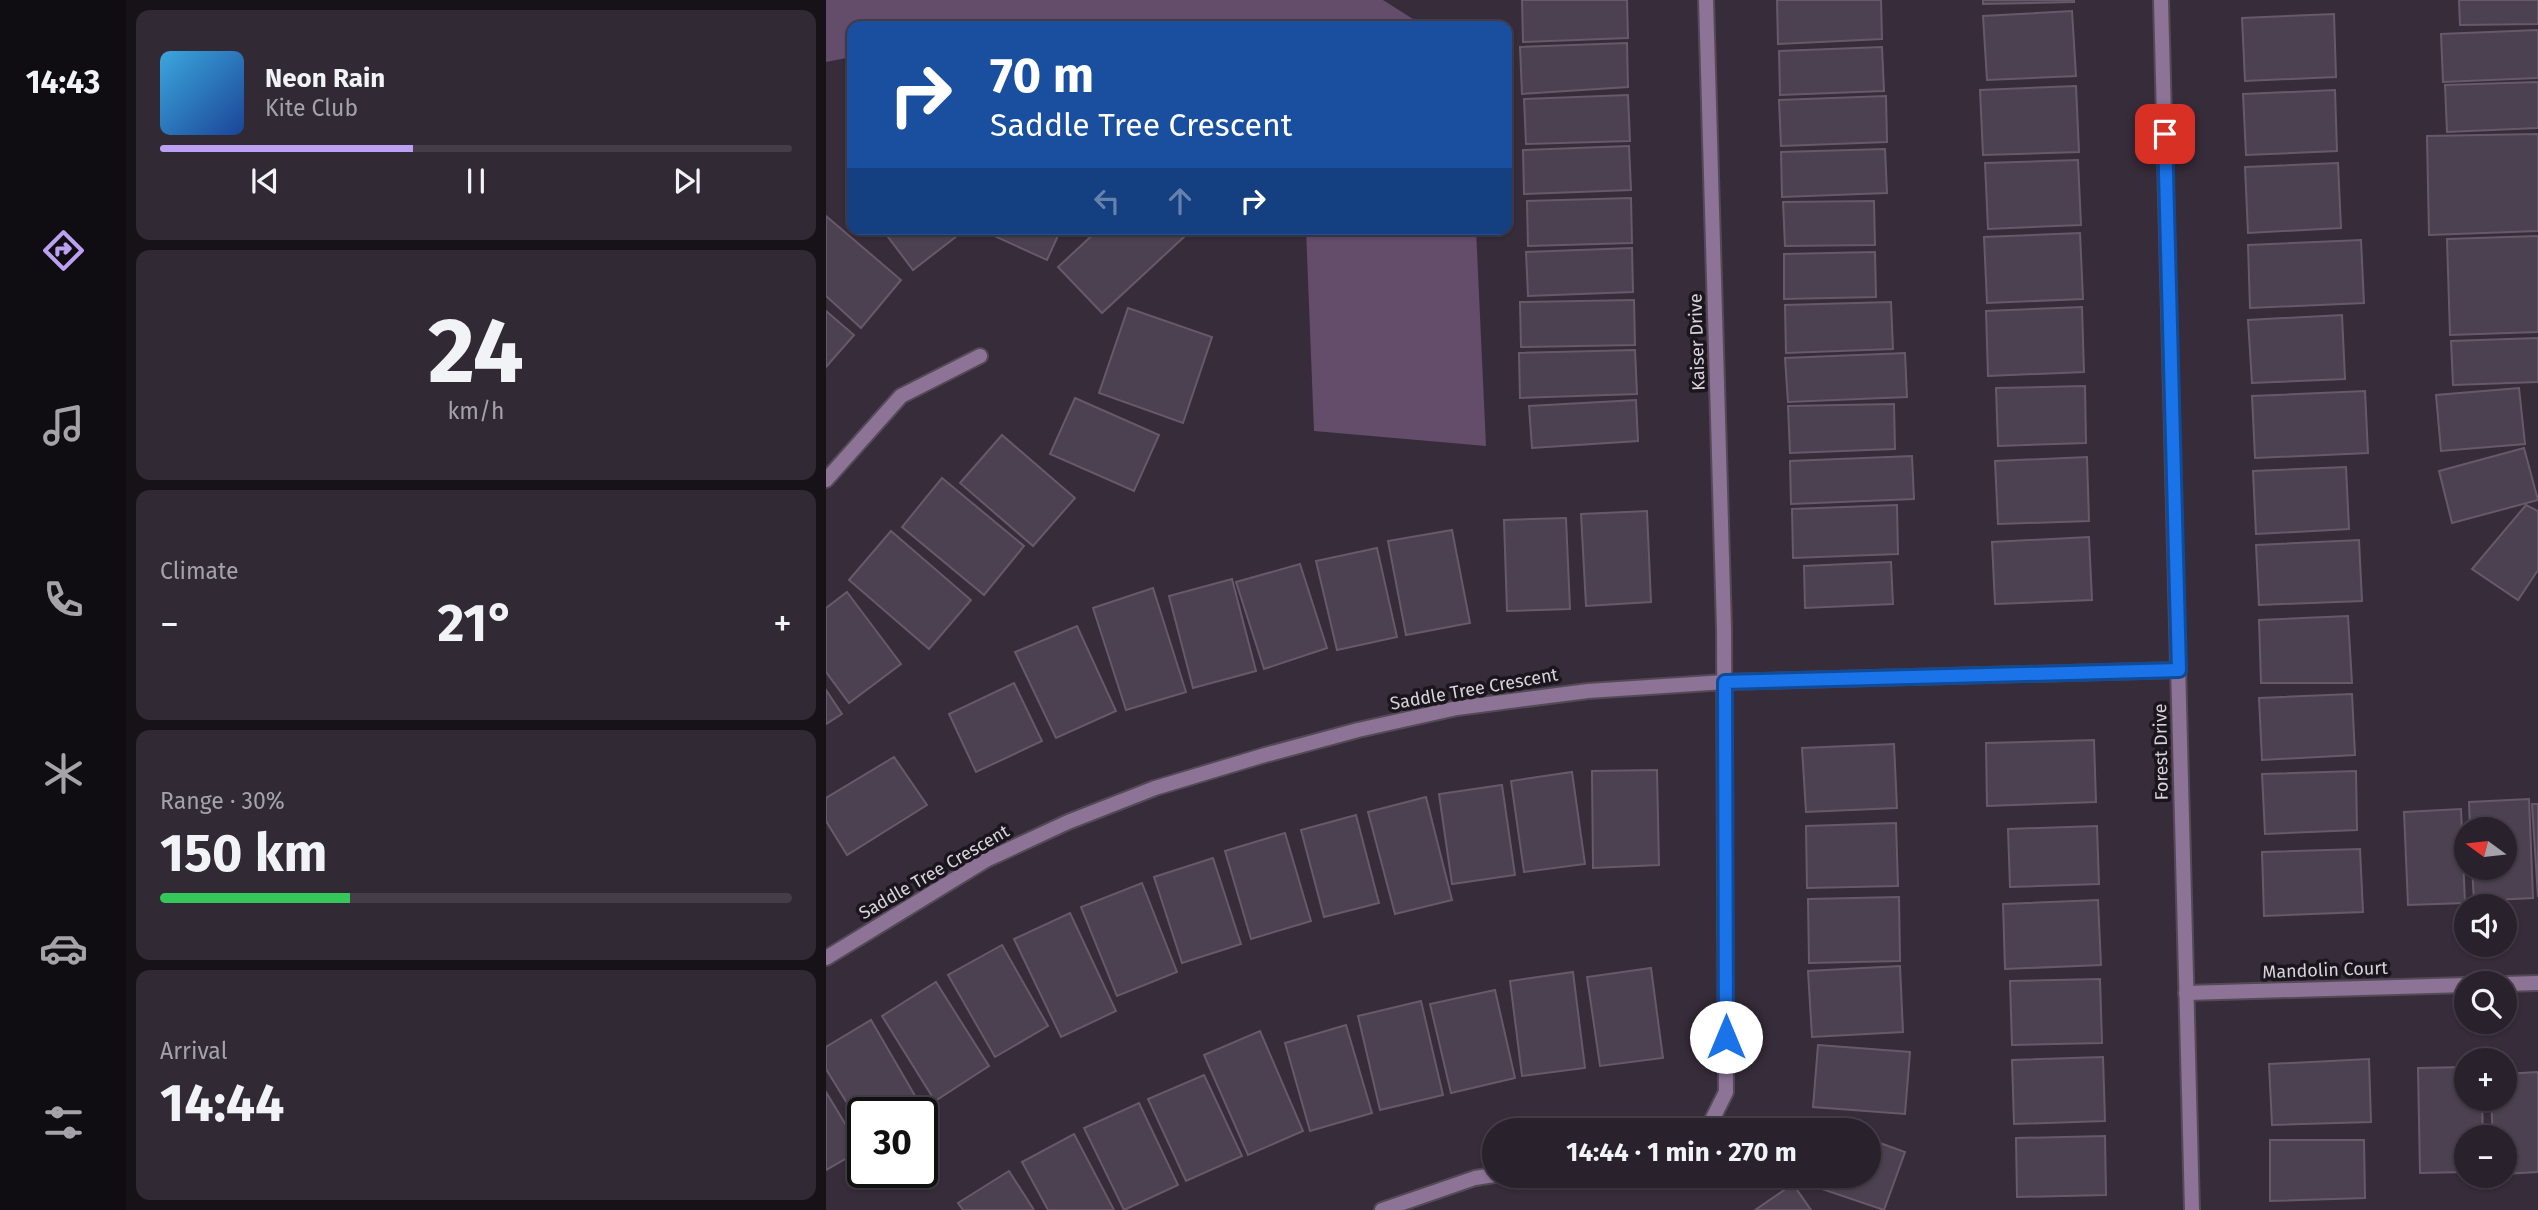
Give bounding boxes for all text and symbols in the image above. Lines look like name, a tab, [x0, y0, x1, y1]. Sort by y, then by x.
text: 70 m	[990, 46, 1094, 105]
icon: right	[875, 49, 966, 140]
text: 14:43	[26, 63, 100, 101]
text: Neon Rain	[265, 63, 385, 94]
text: Kite Club	[265, 94, 358, 122]
pin	[2135, 104, 2195, 164]
text: Saddle Tree Crescent	[990, 106, 1292, 144]
icon: arrive	[2146, 115, 2184, 153]
icon: previous	[246, 162, 284, 200]
icon: pause	[457, 162, 495, 200]
icon: next	[668, 162, 706, 200]
icon: left	[1088, 182, 1126, 220]
icon: ahead	[1161, 182, 1199, 220]
icon: right	[1234, 182, 1272, 220]
icon: directions	[39, 226, 88, 275]
street label: Kaiser Drive	[1684, 293, 1710, 391]
text: 24	[428, 297, 524, 406]
text: km/h	[448, 397, 504, 425]
icon: music	[39, 401, 88, 450]
text: Climate	[160, 557, 239, 585]
icon: phone	[39, 575, 88, 624]
text: 21°	[438, 592, 515, 655]
text: −	[160, 601, 179, 647]
text: +	[773, 601, 792, 647]
street label: Saddle Tree Crescent	[1388, 663, 1560, 715]
street label: Forest Drive	[2149, 703, 2173, 801]
icon: climate	[39, 749, 88, 798]
text: Range · 30%	[160, 787, 285, 815]
north arrow	[2454, 817, 2516, 880]
map controls	[2454, 817, 2517, 1188]
street label: Saddle Tree Crescent	[855, 820, 1014, 924]
text: 150 km	[160, 822, 327, 885]
button: sound	[2454, 894, 2517, 957]
icon: car	[39, 924, 88, 973]
street label: Mandolin Court	[2262, 957, 2389, 983]
button: search	[2454, 971, 2517, 1034]
position arrow	[1689, 1000, 1763, 1074]
text: Arrival	[160, 1037, 227, 1065]
button: +	[2454, 1048, 2517, 1111]
text: 14:44	[160, 1072, 285, 1135]
speed limit sign: 30	[847, 1097, 938, 1188]
icon: filters	[39, 1098, 88, 1147]
button: −	[2454, 1125, 2517, 1188]
text: 14:44 · 1 min · 270 m	[1566, 1137, 1797, 1168]

